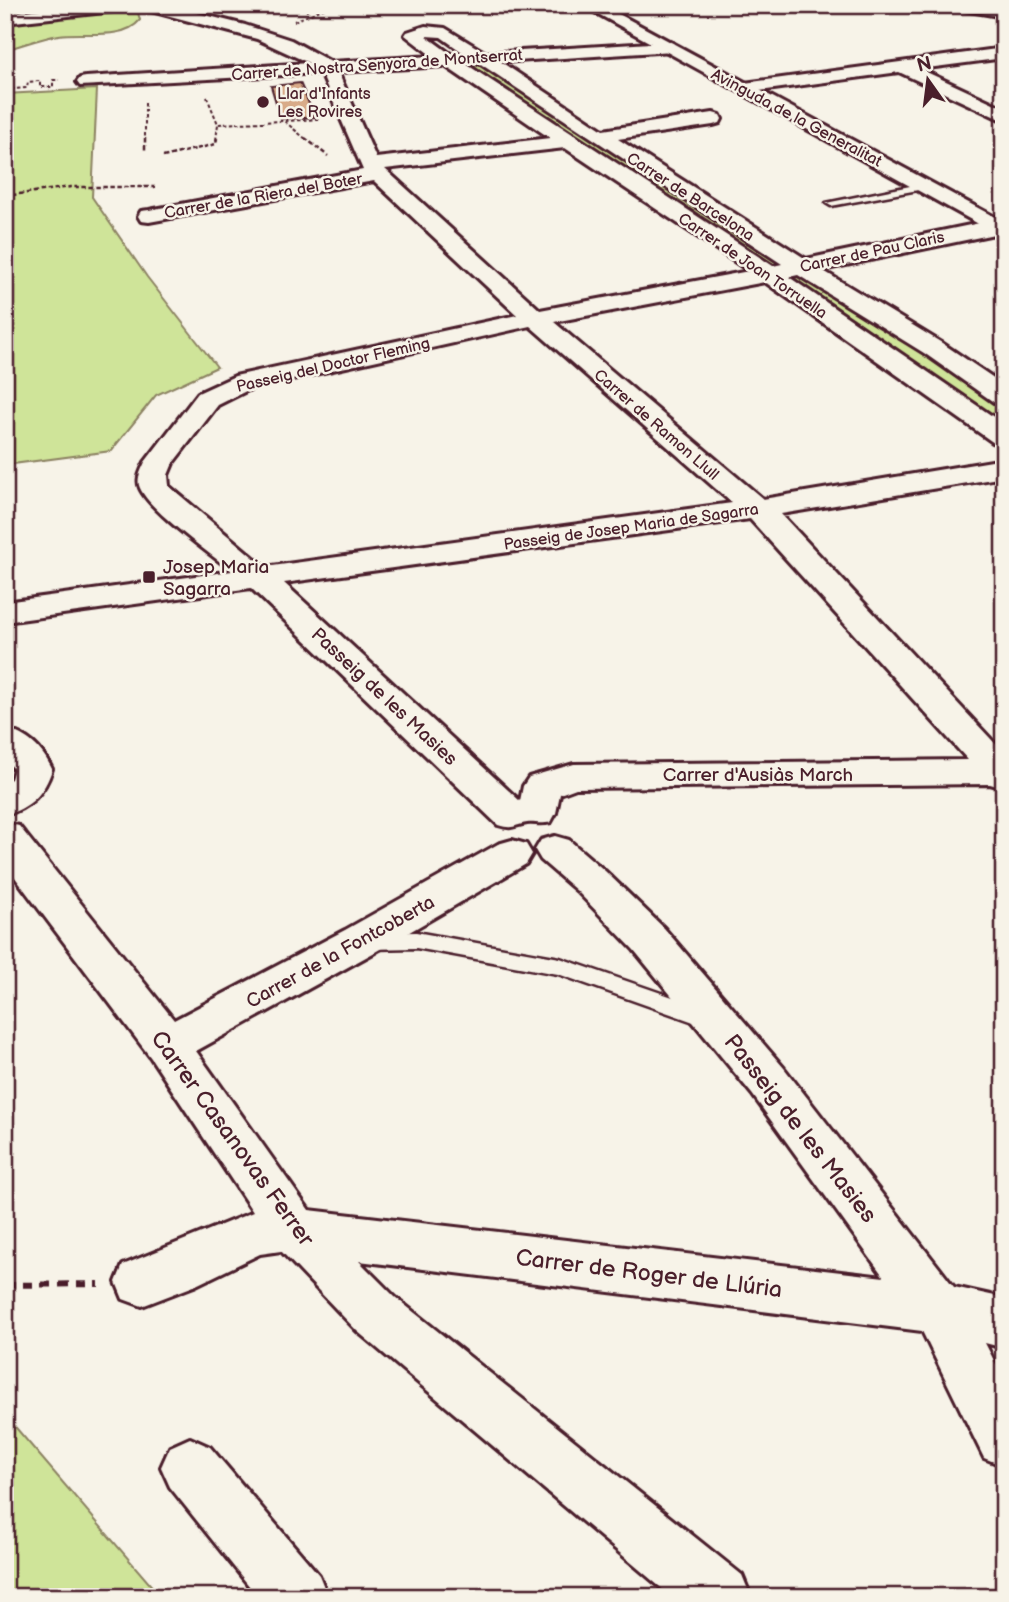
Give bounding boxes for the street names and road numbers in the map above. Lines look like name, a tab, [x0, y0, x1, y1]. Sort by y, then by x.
street label: Carrer de Nostra Senyora de Montserrat	[231, 46, 523, 85]
street label: Avinguda de la Generalitat	[708, 65, 885, 171]
street label: Carrer de Barcelona	[623, 149, 758, 246]
street label: Carrer de la Riera del Boter	[163, 170, 364, 223]
street label: Carrer de Joan Torruella	[674, 209, 830, 323]
street label: Carrer de Pau Claris	[798, 228, 946, 277]
street label: Passeig del Doctor Fleming	[235, 334, 432, 397]
street label: Carrer de Ramon Llull	[590, 366, 722, 485]
street label: Passeig de Josep Maria de Sagarra	[503, 500, 760, 555]
street label: Passeig de les Masies	[306, 623, 462, 771]
street label: Carrer d'Ausiàs March	[663, 764, 853, 787]
street label: Carrer de la Fontcoberta	[243, 891, 439, 1014]
street label: Carrer Casanovas Ferrer	[145, 1025, 320, 1252]
street label: Passeig de les Masies	[718, 1029, 883, 1229]
street label: Carrer de Roger de Llúria	[514, 1244, 784, 1304]

